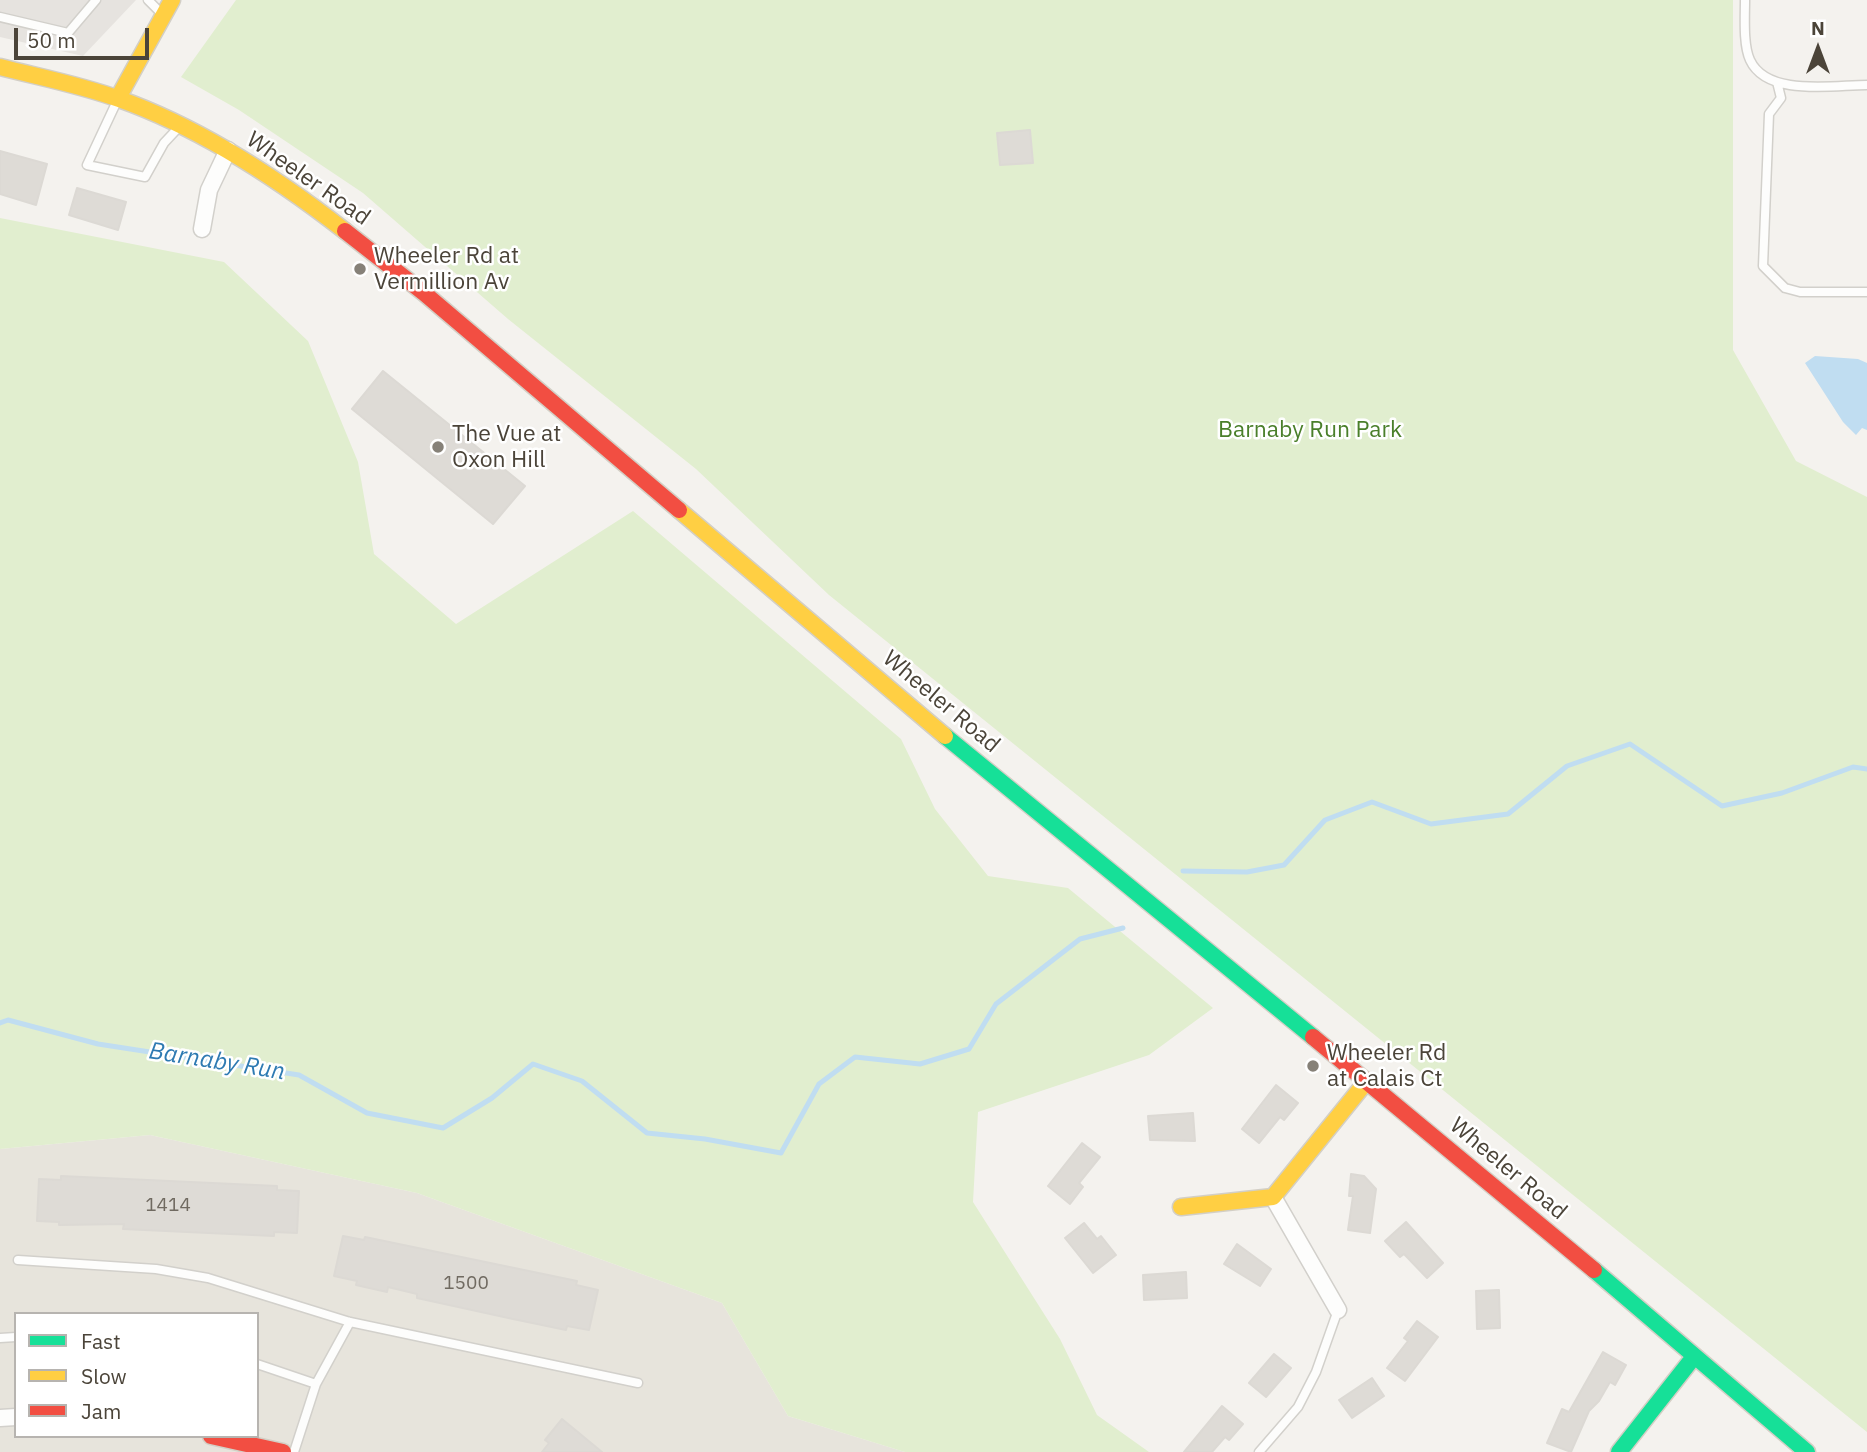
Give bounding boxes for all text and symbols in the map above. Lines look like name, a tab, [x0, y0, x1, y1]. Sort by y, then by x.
scale bar	[18, 14, 152, 58]
north arrow	[1783, 14, 1853, 84]
text: N	[1811, 16, 1825, 40]
text: 50 m	[27, 26, 76, 54]
street label: Wheeler Road	[241, 126, 375, 232]
place label: Wheeler Rd at Vermillion Av	[374, 242, 519, 296]
marker: Wheeler Rd at Vermillion Av	[352, 261, 368, 277]
park label: Barnaby Run Park	[1218, 416, 1402, 444]
place label: The Vue at Oxon Hill	[452, 420, 561, 474]
marker: The Vue at Oxon Hill	[430, 439, 446, 455]
street label: Wheeler Road	[877, 645, 1005, 759]
water label: Barnaby Run	[147, 1037, 287, 1087]
place label: Wheeler Rd at Calais Ct	[1327, 1039, 1446, 1093]
marker: Wheeler Rd at Calais Ct	[1305, 1058, 1321, 1074]
street label: Wheeler Road	[1444, 1112, 1572, 1226]
house number: 1414	[145, 1195, 191, 1217]
house number: 1500	[443, 1273, 489, 1295]
legend	[14, 1312, 259, 1438]
text: Fast	[81, 1327, 121, 1355]
text: Slow	[81, 1362, 127, 1390]
text: Jam	[81, 1397, 121, 1425]

